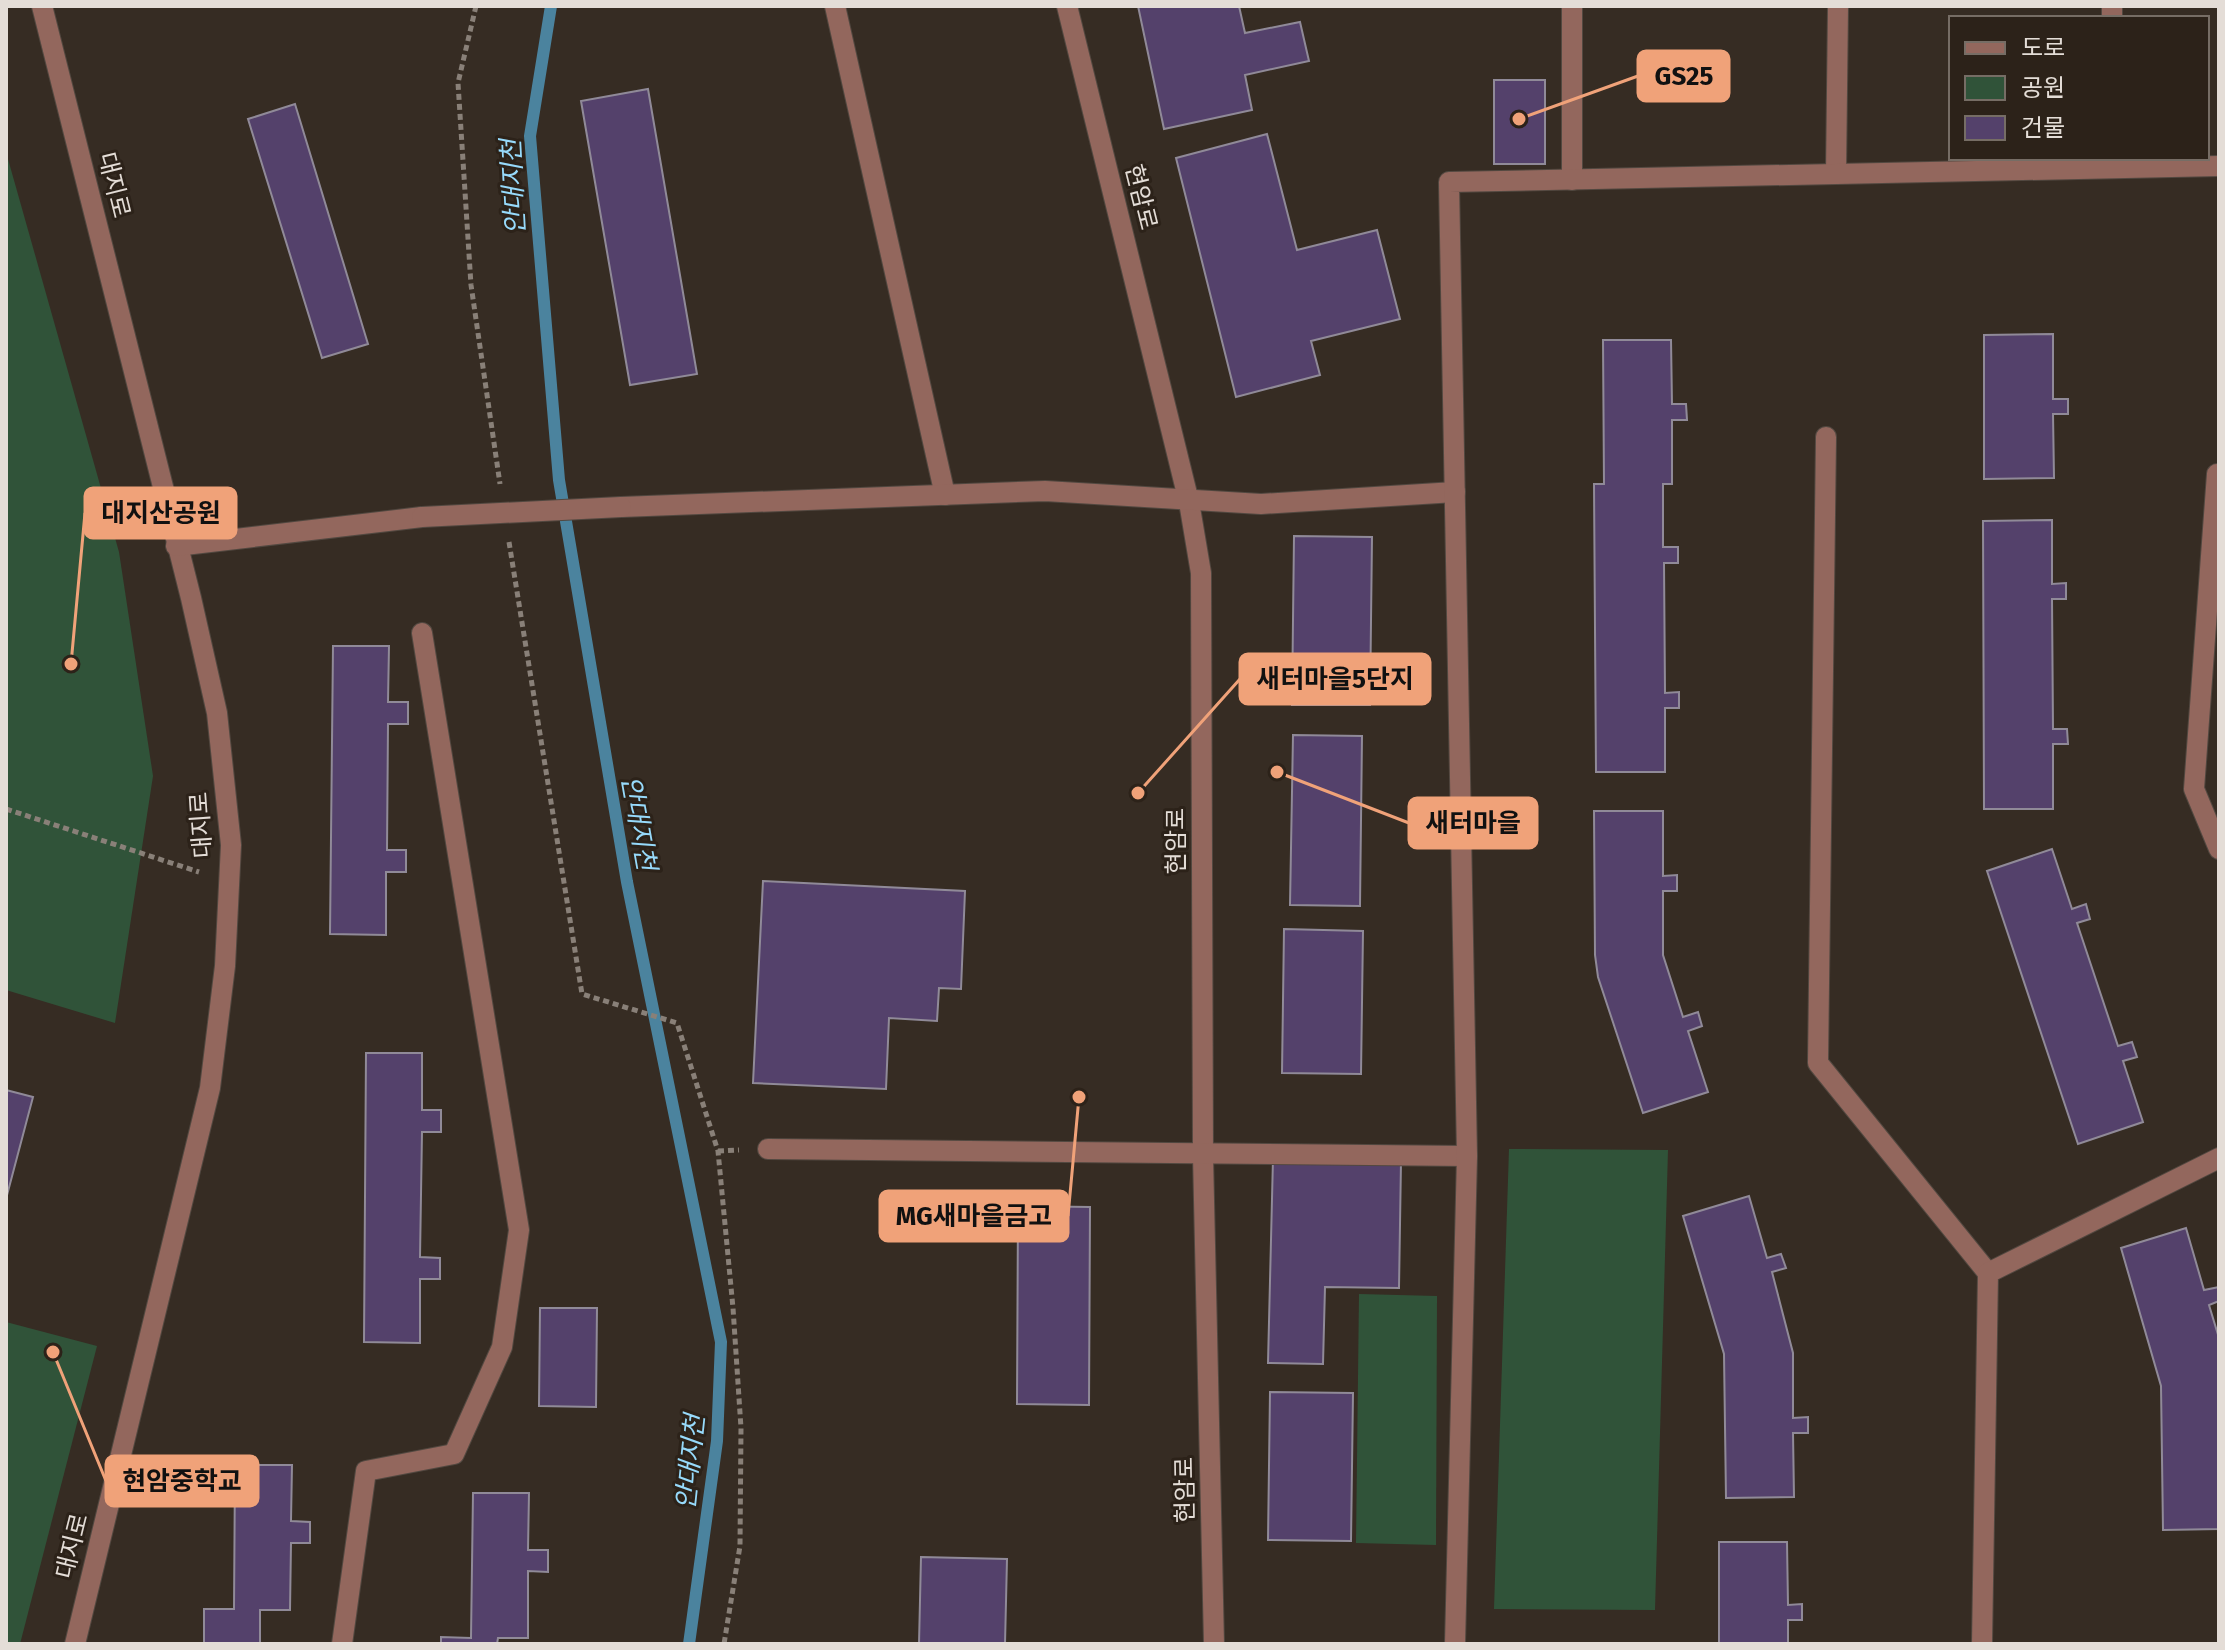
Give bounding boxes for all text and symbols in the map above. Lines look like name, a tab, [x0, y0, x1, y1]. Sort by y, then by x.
legend	[1949, 16, 2209, 160]
text: 도로	[2021, 34, 2065, 62]
callout: GS25	[1638, 51, 1729, 101]
text: GS25	[1655, 61, 1713, 92]
text: 공원	[2021, 74, 2065, 102]
text: 건물	[2021, 114, 2065, 142]
water label: 안대지천	[495, 135, 531, 236]
street label: 대지로	[92, 149, 136, 221]
street label: 현암로	[1119, 161, 1163, 233]
callout: 대지산공원	[85, 488, 236, 538]
text: 대지산공원	[101, 498, 221, 529]
callout: 새터마을5단지	[1240, 654, 1430, 704]
text: 새터마을5단지	[1256, 664, 1414, 695]
water label: 안대지천	[615, 773, 663, 876]
street label: 대지로	[185, 791, 217, 859]
callout: 새터마을	[1409, 798, 1537, 848]
street label: 현암로	[1162, 808, 1190, 874]
text: 새터마을	[1425, 808, 1521, 839]
callout: MG새마을금고	[880, 1191, 1068, 1241]
text: MG새마을금고	[896, 1201, 1052, 1232]
water label: 안대지천	[670, 1410, 711, 1511]
callout: 현암중학교	[106, 1456, 258, 1506]
street label: 현암로	[1170, 1457, 1200, 1523]
text: 현암중학교	[122, 1466, 242, 1497]
street label: 대지로	[50, 1510, 94, 1582]

